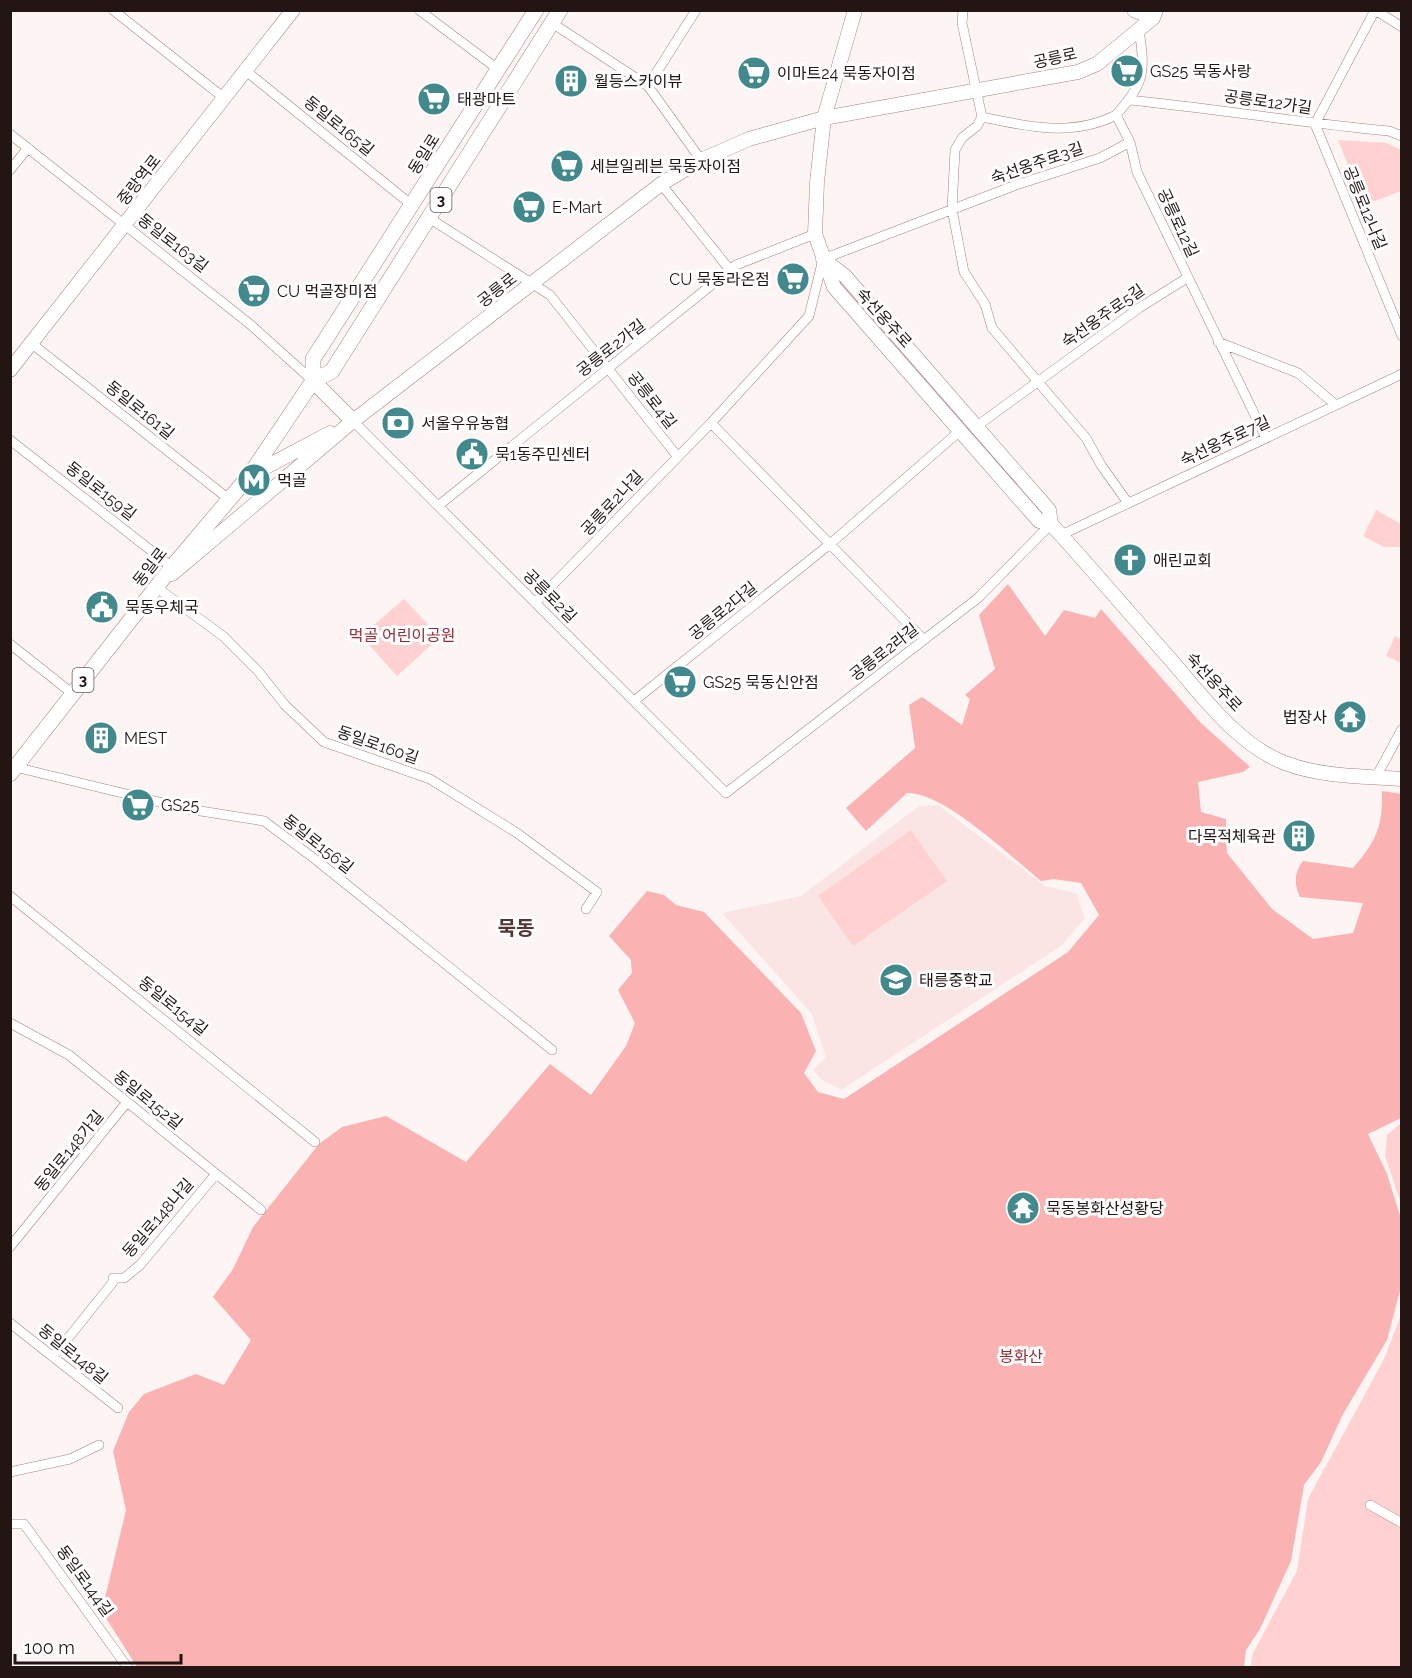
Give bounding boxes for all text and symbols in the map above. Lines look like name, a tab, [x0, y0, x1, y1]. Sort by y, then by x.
street label: 공릉로	[1031, 44, 1079, 72]
supermarket icon: GS25 묵동사랑	[1109, 53, 1145, 89]
supermarket icon: 이마트24 묵동자이점	[736, 55, 772, 91]
place label: GS25 묵동사랑	[1150, 62, 1251, 81]
building icon: 월등스카이뷰	[553, 63, 589, 99]
place label: 이마트24 묵동자이점	[777, 64, 916, 83]
place label: 월등스카이뷰	[594, 72, 683, 91]
supermarket icon: 태광마트	[416, 81, 452, 117]
street label: 공릉로12가길	[1223, 86, 1313, 118]
place label: 태광마트	[457, 90, 516, 109]
street label: 동일로165길	[300, 92, 378, 160]
street label: 동일로	[404, 130, 444, 178]
street label: 숙선옹주로3길	[988, 138, 1086, 188]
supermarket icon: 세븐일레븐 묵동자이점	[549, 148, 585, 184]
street label: 중랑역로	[113, 151, 165, 209]
place label: 세븐일레븐 묵동자이점	[590, 157, 741, 176]
street label: 공릉로12나길	[1340, 163, 1390, 253]
street label: 공릉로12길	[1154, 185, 1202, 261]
road number: 3	[430, 188, 452, 212]
supermarket icon: E-Mart	[511, 189, 547, 225]
place label: E-Mart	[552, 198, 603, 217]
street label: 동일로163길	[134, 210, 212, 276]
supermarket icon: CU 묵동라온점	[775, 261, 811, 297]
street label: 공릉로	[474, 269, 520, 311]
place label: CU 묵동라온점	[669, 270, 770, 289]
supermarket icon: CU 먹골장미점	[236, 273, 272, 309]
street label: 숙선옹주로5길	[1058, 280, 1148, 352]
place label: CU 먹골장미점	[277, 282, 378, 301]
street label: 숙선옹주로	[852, 284, 916, 352]
street label: 공릉로2가길	[573, 315, 649, 381]
street label: 공릉로4길	[624, 368, 680, 432]
street label: 동일로161길	[102, 377, 178, 443]
bank icon: 서울우유농협	[380, 405, 416, 441]
street label: 숙선옹주로7길	[1177, 412, 1273, 470]
place label: 서울우유농협	[421, 414, 509, 433]
public building icon: 묵1동주민센터	[454, 436, 490, 472]
place label: 묵1동주민센터	[495, 445, 590, 464]
street label: 동일로159길	[62, 458, 140, 524]
metro station icon: 먹골	[236, 462, 272, 498]
street label: 공릉로2나길	[577, 467, 647, 539]
place label: 먹골	[277, 471, 307, 490]
church icon: 애린교회	[1112, 542, 1148, 578]
street label: 동일로	[129, 544, 171, 590]
place label: 애린교회	[1153, 551, 1212, 570]
street label: 공릉로2길	[520, 566, 580, 626]
street label: 공릉로2다길	[685, 578, 761, 644]
public building icon: 묵동우체국	[84, 589, 120, 625]
place label: 묵동우체국	[125, 598, 199, 617]
street label: 공릉로2라길	[846, 619, 922, 685]
park label: 먹골 어린이공원	[348, 626, 456, 645]
street label: 숙선옹주로	[1182, 649, 1246, 716]
supermarket icon: GS25 묵동신안점	[662, 664, 698, 700]
road number: 3	[72, 668, 94, 692]
place label: GS25 묵동신안점	[703, 673, 819, 692]
temple icon: 법장사	[1332, 699, 1368, 735]
place label: 법장사	[1283, 708, 1327, 727]
building icon: MEST	[83, 720, 119, 756]
street label: 동일로160길	[335, 722, 421, 768]
place label: MEST	[124, 729, 167, 748]
supermarket icon: GS25	[120, 787, 156, 823]
place label: GS25	[161, 796, 200, 815]
street label: 동일로156길	[279, 811, 357, 877]
building icon: 다목적체육관	[1281, 818, 1317, 854]
place label: 다목적체육관	[1188, 827, 1276, 846]
district label: 묵동	[498, 916, 534, 940]
school or university icon: 태릉중학교	[878, 962, 914, 998]
place label: 태릉중학교	[919, 971, 993, 990]
street label: 동일로154길	[135, 972, 211, 1040]
street label: 동일로152길	[110, 1067, 186, 1133]
street label: 동일로148가길	[31, 1107, 107, 1195]
street label: 동일로148나길	[118, 1175, 198, 1261]
temple icon: 묵동봉화산성황당	[1005, 1190, 1041, 1226]
place label: 묵동봉화산성황당	[1046, 1199, 1164, 1218]
street label: 동일로148길	[34, 1320, 112, 1388]
park label: 봉화산	[999, 1347, 1043, 1366]
street label: 동일로144길	[53, 1542, 117, 1620]
scale bar	[15, 1627, 182, 1665]
text: 100 m	[24, 1637, 75, 1658]

